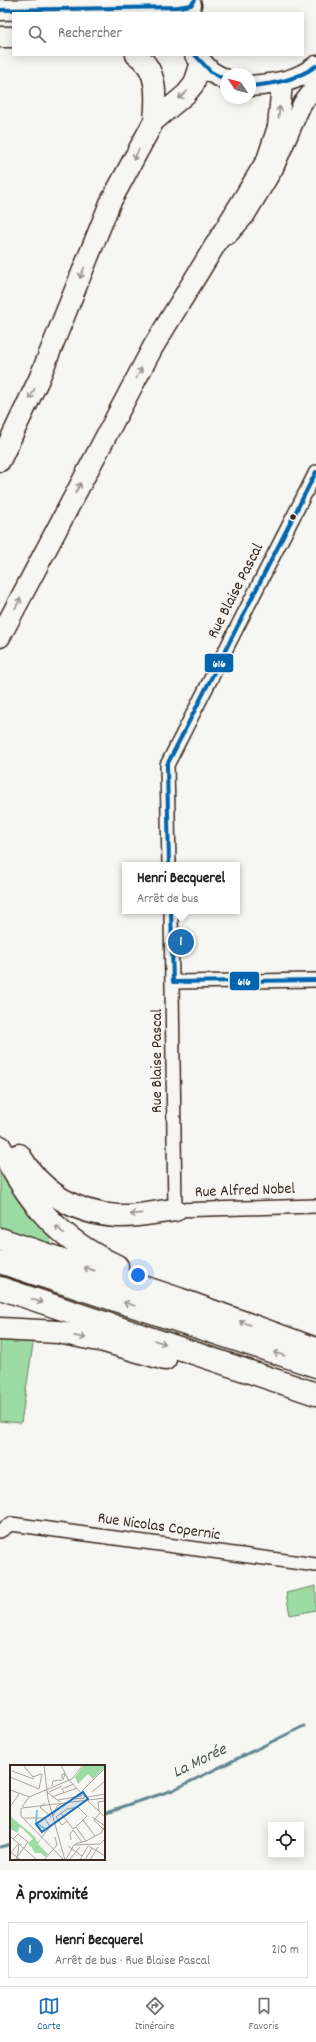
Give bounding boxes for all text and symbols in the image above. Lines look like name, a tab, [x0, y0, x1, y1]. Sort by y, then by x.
search box	[12, 12, 304, 56]
icon: search	[26, 23, 48, 45]
text: Rechercher	[58, 23, 122, 45]
north arrow	[220, 68, 256, 104]
one-way arrow	[178, 91, 188, 100]
one-way arrow	[276, 106, 283, 119]
one-way arrow	[132, 149, 139, 161]
one-way arrow	[77, 267, 85, 279]
one-way arrow	[136, 367, 144, 379]
one-way arrow	[28, 387, 35, 399]
one-way arrow	[75, 482, 83, 494]
unlabelled marker	[288, 512, 298, 522]
street label: Rue Blaise Pascal	[202, 539, 270, 643]
one-way arrow	[15, 597, 22, 609]
line badge: 616	[204, 653, 234, 673]
text: 616	[212, 657, 226, 673]
popup	[122, 862, 240, 914]
text: Henri Becquerel	[137, 868, 225, 890]
text: Arrêt de bus	[137, 890, 199, 909]
pin: 1	[168, 927, 194, 957]
line badge: 616	[229, 971, 260, 991]
text: 616	[237, 975, 251, 991]
street label: Rue Blaise Pascal	[146, 1009, 169, 1113]
street label: Rue Alfred Nobel	[194, 1178, 296, 1204]
one-way arrow	[130, 1211, 143, 1218]
one-way arrow	[55, 1226, 65, 1235]
one-way arrow	[83, 1265, 96, 1272]
your location	[128, 1265, 148, 1285]
one-way arrow	[30, 1297, 42, 1305]
one-way arrow	[123, 1300, 135, 1308]
one-way arrow	[239, 1319, 252, 1326]
one-way arrow	[74, 1333, 87, 1341]
one-way arrow	[154, 1339, 166, 1347]
one-way arrow	[273, 1350, 286, 1357]
street label: Rue Nicolas Copernic	[96, 1507, 222, 1547]
water label: La Morée	[169, 1738, 232, 1785]
inset map	[10, 1765, 105, 1860]
map controls	[268, 1822, 304, 1858]
button: locate	[268, 1822, 304, 1858]
text: À proximité	[16, 1884, 88, 1908]
text: Henri Becquerel	[55, 1930, 143, 1952]
text: 1	[29, 1941, 31, 1960]
text: 210 m	[271, 1941, 299, 1960]
text: Arrêt de bus · Rue Blaise Pascal	[55, 1952, 210, 1971]
tab: Carte	[37, 1995, 61, 2035]
tab: Itinéraire	[135, 1995, 174, 2035]
tab: Favoris	[249, 1995, 279, 2035]

